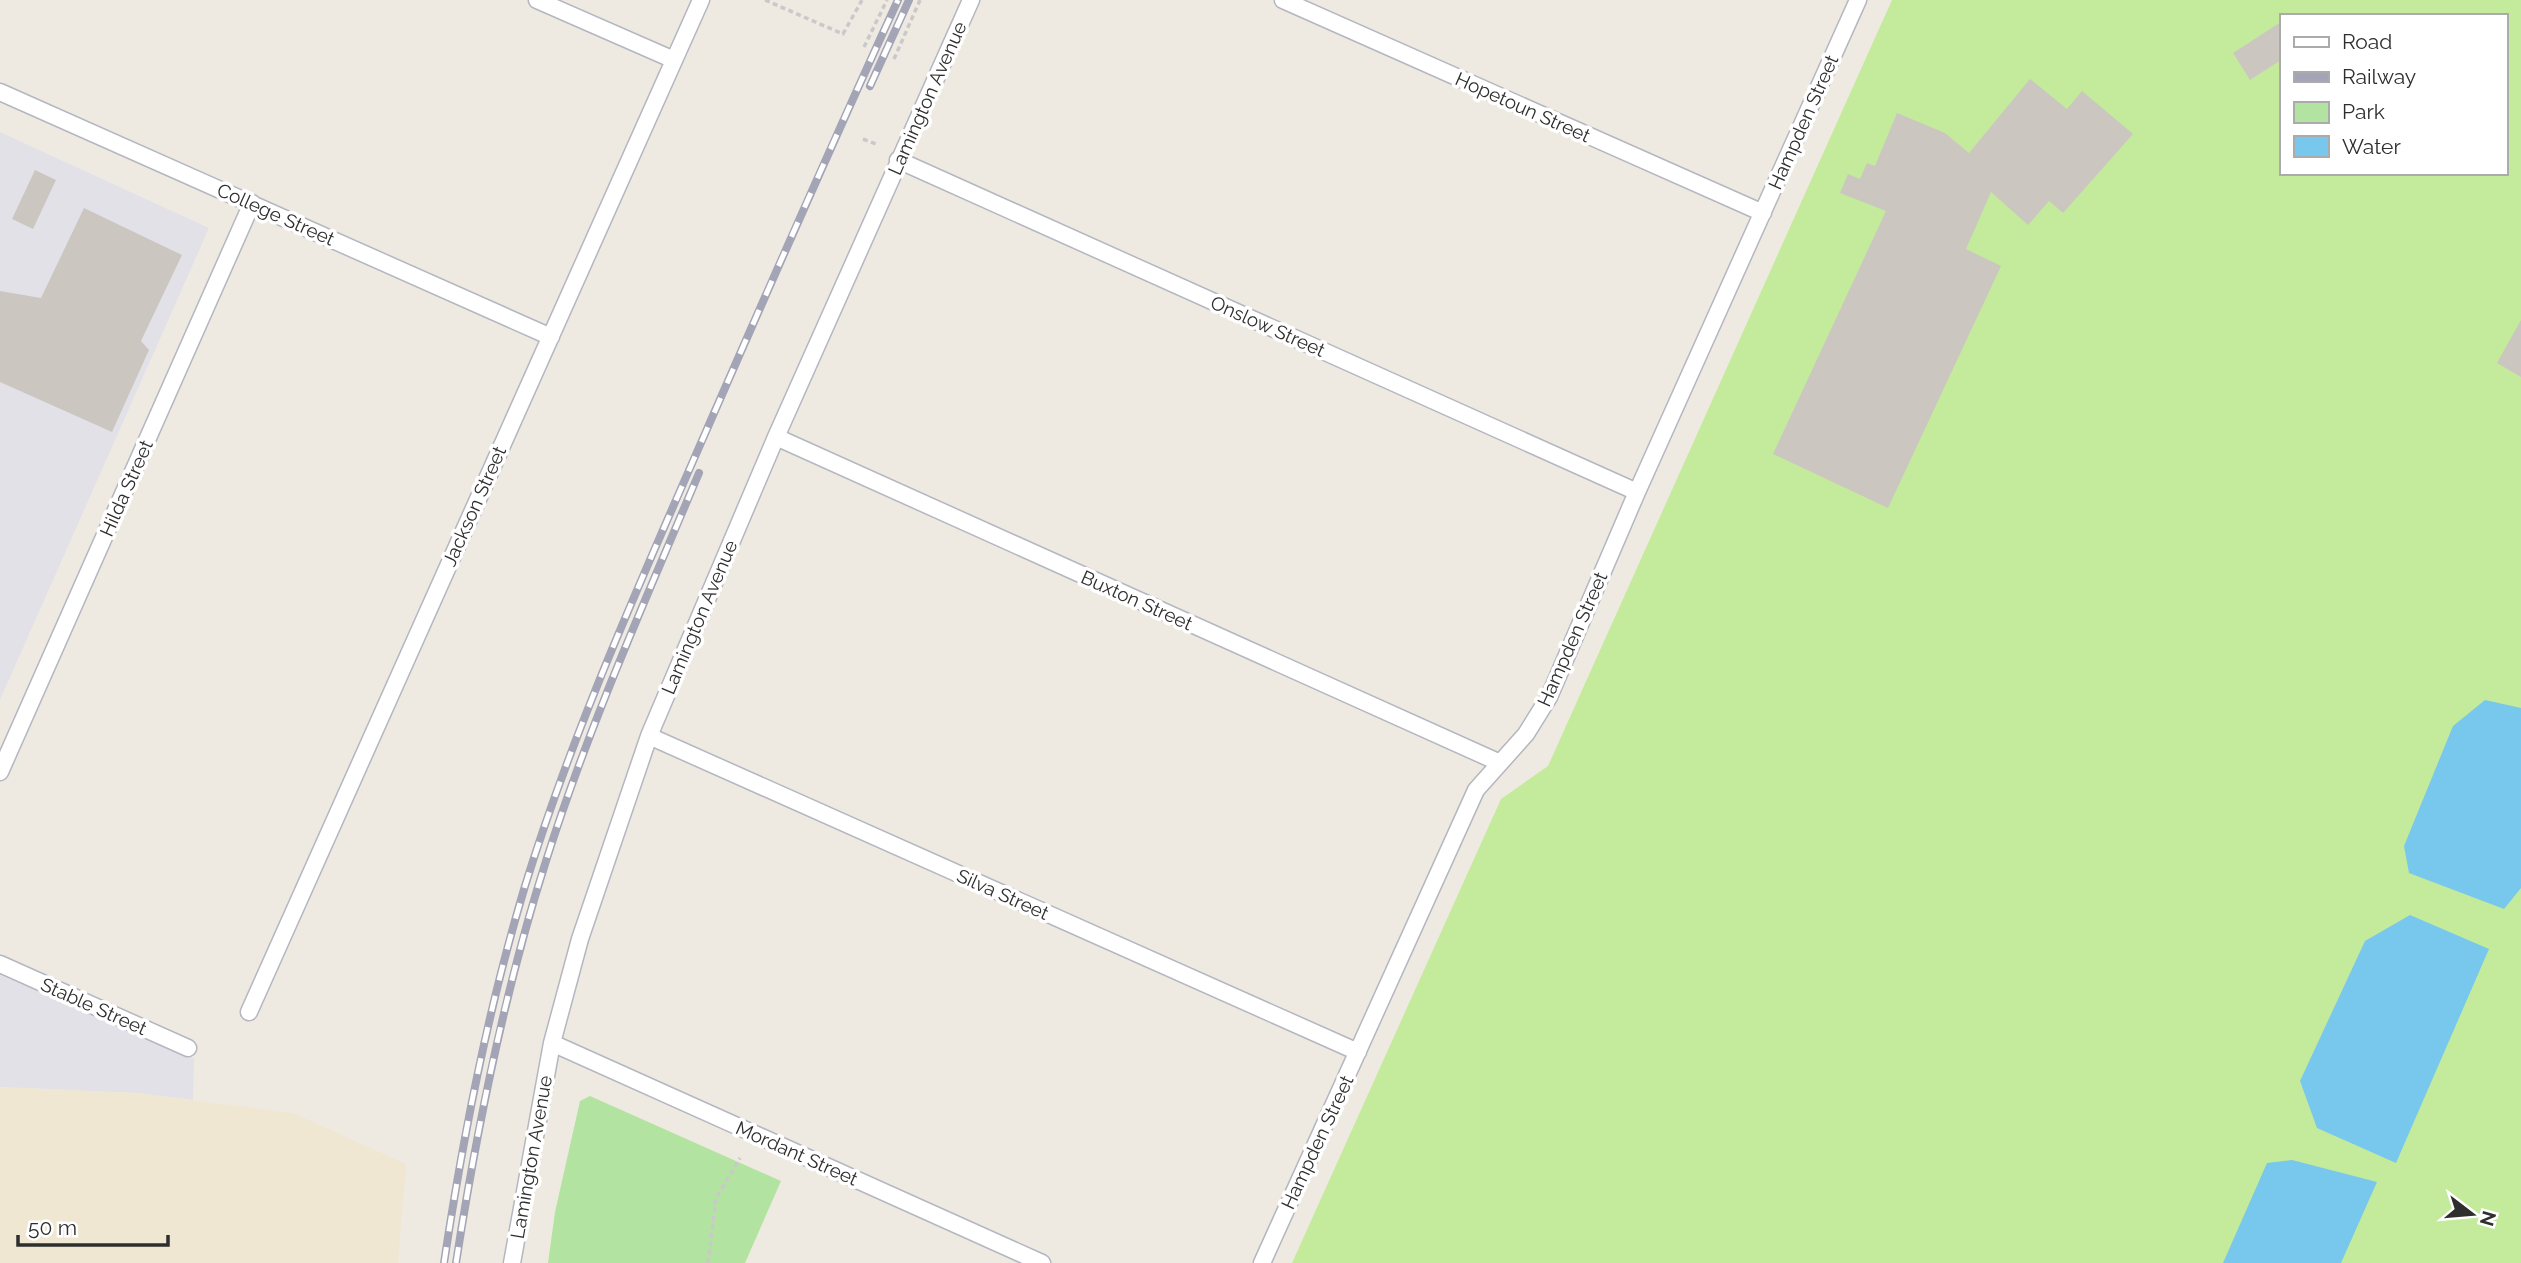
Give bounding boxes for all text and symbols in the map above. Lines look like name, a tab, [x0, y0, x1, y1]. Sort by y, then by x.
legend	[2280, 14, 2507, 175]
street label: Lamington Avenue	[883, 18, 971, 178]
text: Road	[2342, 29, 2392, 54]
street label: Hampden Street	[1763, 51, 1843, 193]
text: Railway	[2342, 64, 2416, 89]
street label: Hopetoun Street	[1452, 67, 1594, 147]
text: Park	[2342, 99, 2385, 124]
text: Water	[2342, 134, 2401, 159]
street label: College Street	[214, 178, 339, 250]
street label: Onslow Street	[1207, 291, 1329, 361]
street label: Hilda Street	[95, 436, 157, 540]
street label: Jackson Street	[438, 442, 511, 569]
street label: Lamington Avenue	[657, 537, 741, 697]
street label: Buxton Street	[1078, 566, 1197, 635]
street label: Hampden Street	[1532, 568, 1612, 710]
street label: Silva Street	[954, 864, 1053, 924]
street label: Stable Street	[38, 973, 151, 1039]
street label: Hampden Street	[1276, 1071, 1358, 1212]
street label: Lamington Avenue	[506, 1074, 556, 1240]
street label: Mordant Street	[733, 1116, 862, 1190]
north arrow	[2437, 1179, 2507, 1249]
scale bar	[18, 1204, 168, 1248]
text: N	[2476, 1209, 2501, 1229]
text: 50 m	[28, 1215, 77, 1240]

